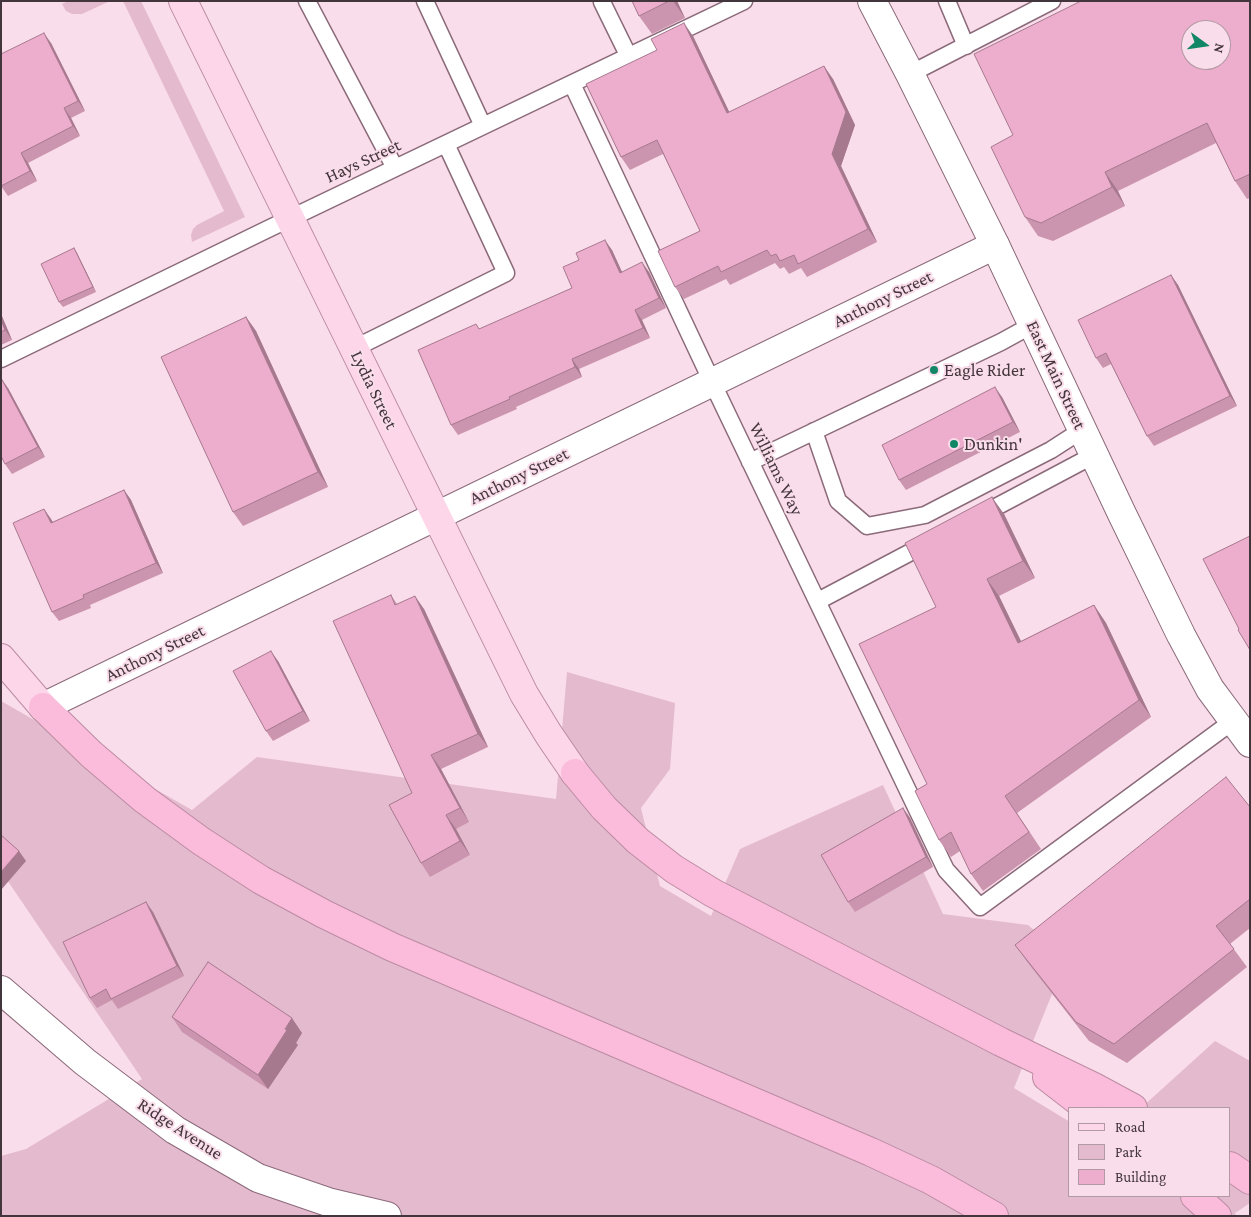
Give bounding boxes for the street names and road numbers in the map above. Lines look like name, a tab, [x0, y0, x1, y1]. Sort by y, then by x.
street label: Hays Street	[322, 134, 404, 188]
street label: Anthony Street	[830, 266, 936, 332]
street label: East Main Street	[1021, 317, 1091, 433]
street label: Lydia Street	[346, 347, 402, 433]
street label: Williams Way	[744, 419, 808, 519]
street label: Anthony Street	[466, 443, 572, 509]
street label: Anthony Street	[102, 620, 208, 686]
street label: Ridge Avenue	[133, 1094, 227, 1164]

